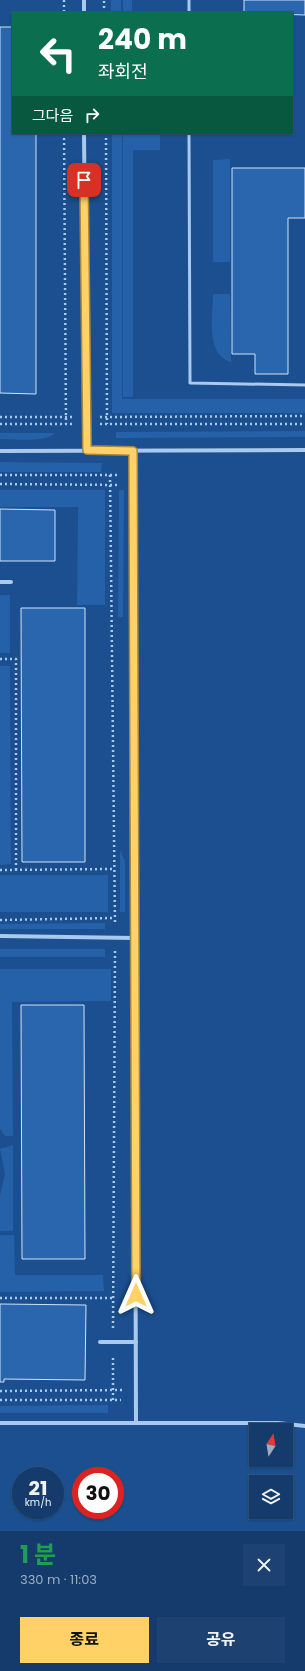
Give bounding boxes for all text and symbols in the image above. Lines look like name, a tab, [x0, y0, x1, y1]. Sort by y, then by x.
text: 240 m	[98, 20, 187, 59]
icon: left	[32, 28, 84, 80]
text: 좌회전	[98, 59, 148, 84]
icon: right	[81, 104, 103, 126]
text: 그다음	[32, 105, 73, 126]
pin	[67, 163, 101, 197]
icon: arrive	[73, 169, 95, 191]
position arrow	[115, 1274, 157, 1316]
north arrow	[249, 1423, 293, 1467]
map controls	[249, 1423, 293, 1519]
speed limit sign: 30	[72, 1467, 124, 1519]
text: 21	[29, 1474, 47, 1502]
button: layers	[249, 1475, 293, 1519]
text: km/h	[25, 1495, 51, 1510]
text: 1 분	[20, 1538, 56, 1571]
button: close	[243, 1544, 285, 1586]
text: 330 m · 11:03	[20, 1570, 97, 1589]
button: 종료	[20, 1617, 149, 1663]
button: 공유	[157, 1617, 285, 1663]

